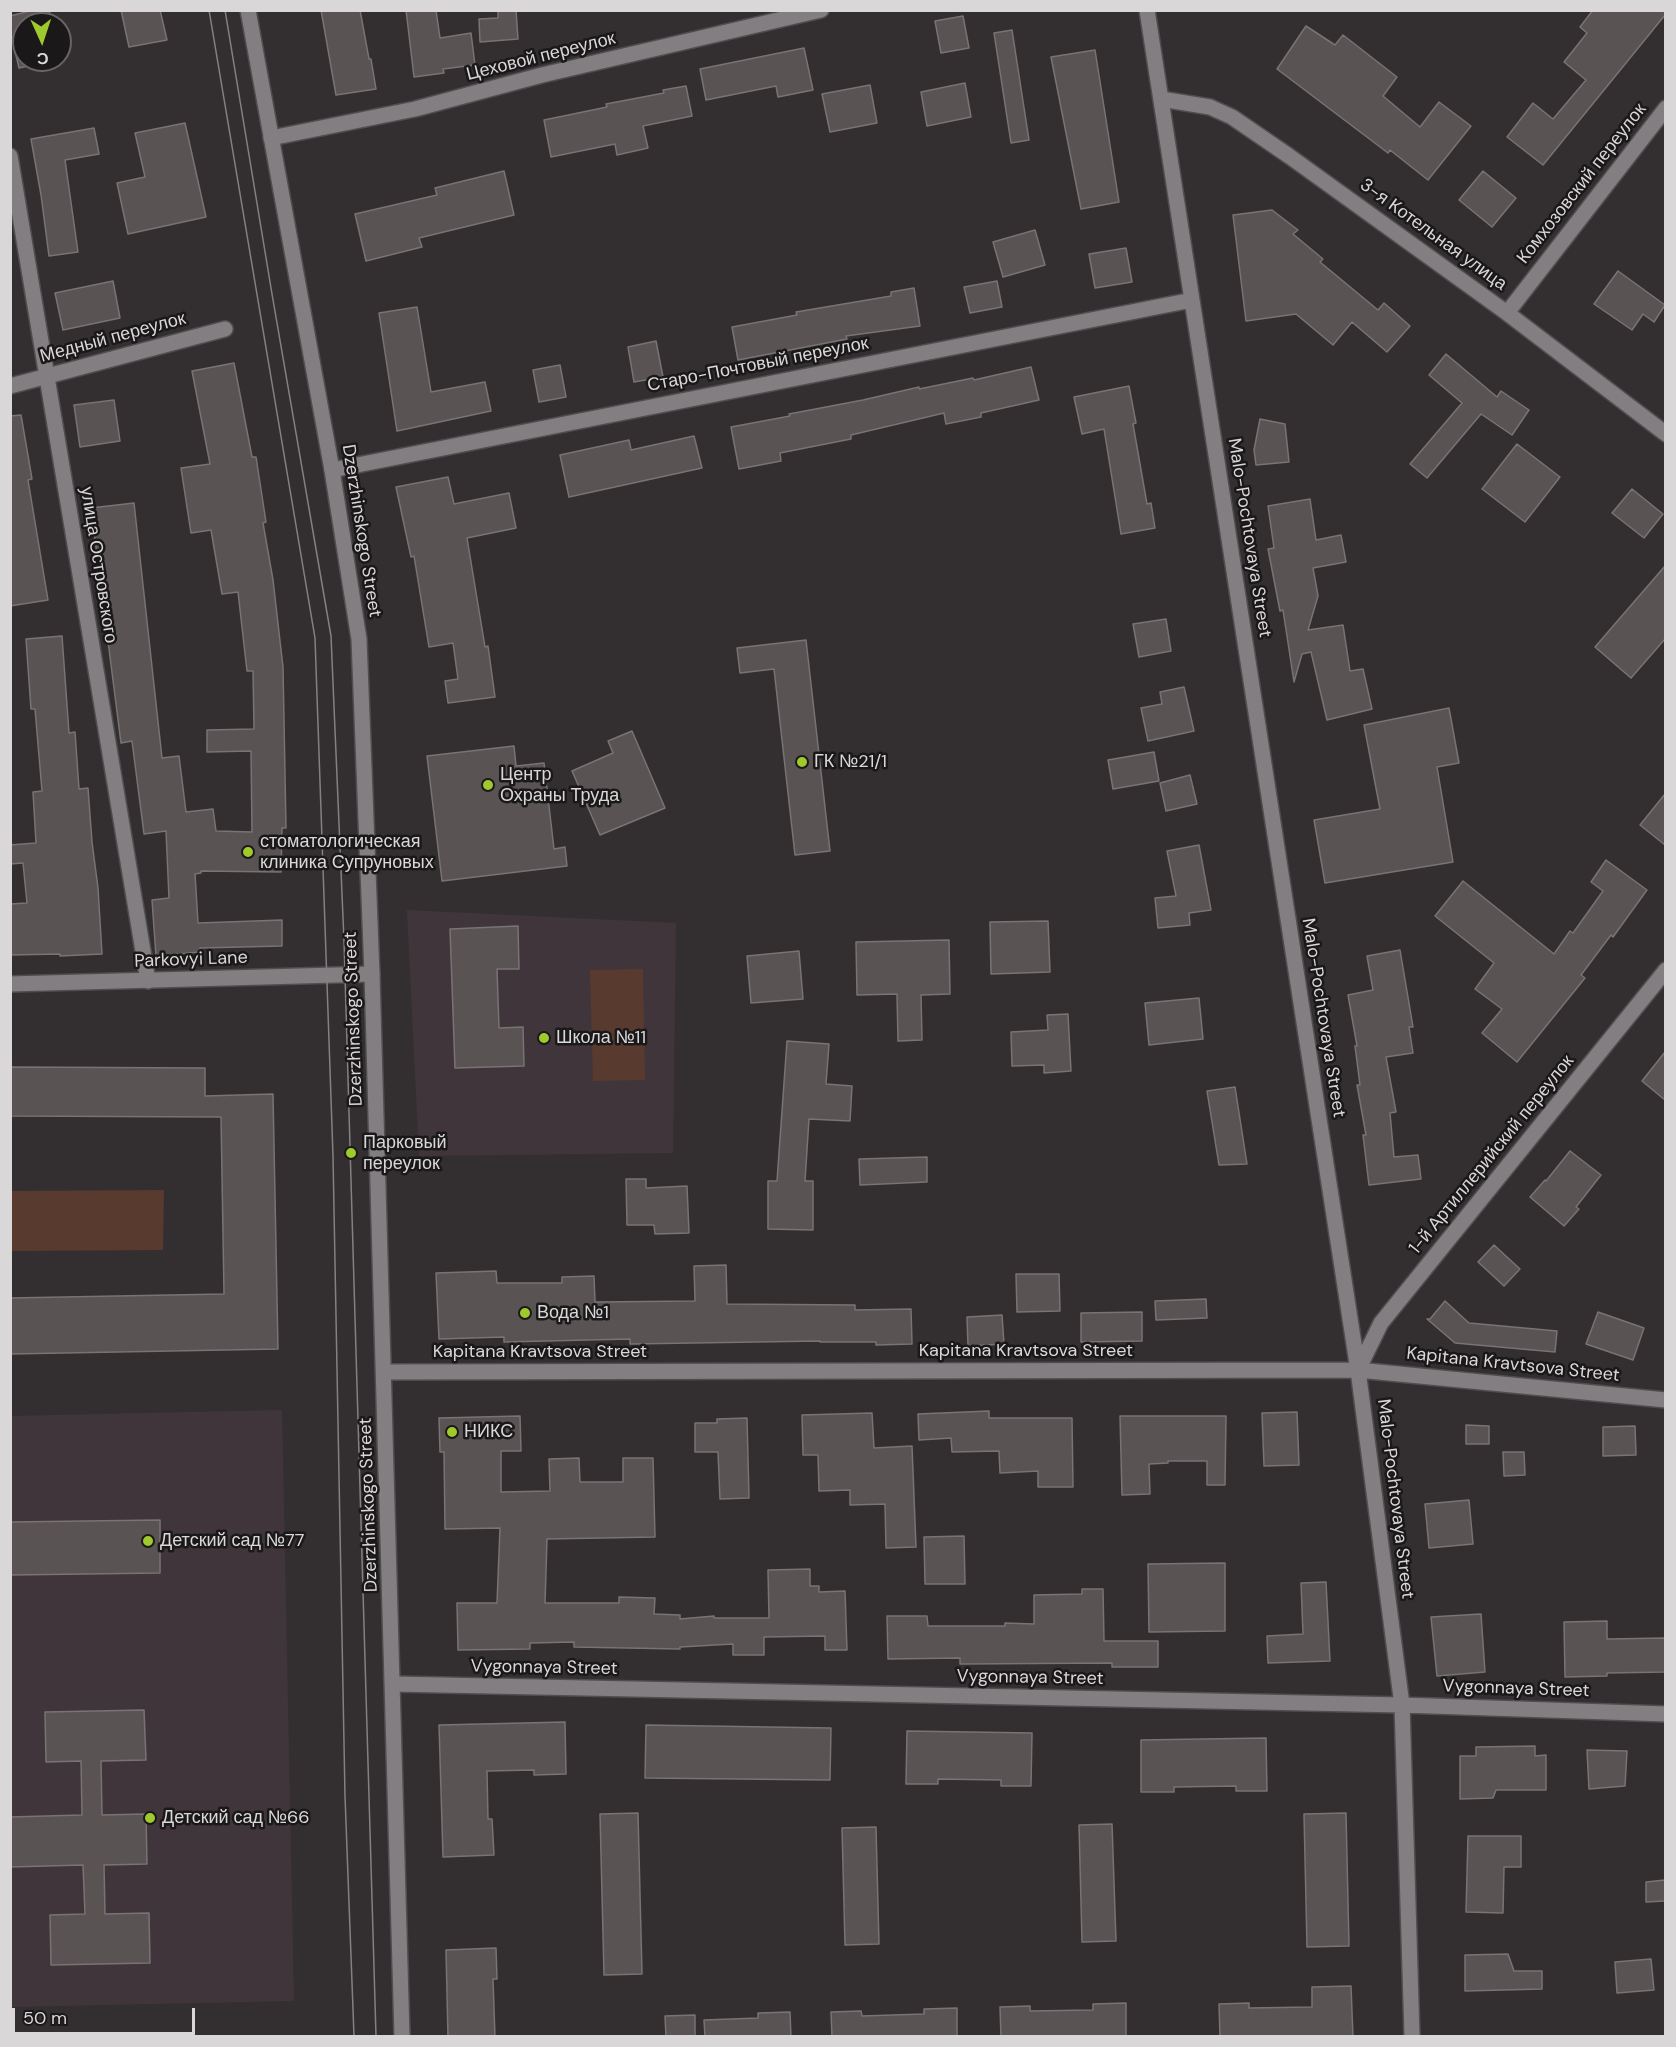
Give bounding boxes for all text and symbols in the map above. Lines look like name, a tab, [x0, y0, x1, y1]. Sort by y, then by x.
north arrow	[12, 12, 72, 72]
street label: Цеховой переулок	[464, 28, 618, 86]
text: С	[37, 48, 49, 69]
street label: Комхозовский переулок	[1513, 100, 1651, 268]
street label: 3-я Котельная улица	[1355, 174, 1511, 296]
street label: Медный переулок	[38, 308, 188, 368]
street label: Старо-Почтовый переулок	[646, 333, 870, 397]
street label: Malo-Pochtovaya Street	[1223, 437, 1275, 639]
street label: Dzerzhinskogo Street	[337, 443, 385, 619]
street label: улица Островского	[75, 485, 121, 645]
place label: ГК №21/1	[814, 751, 887, 773]
marker: ГК №21/1	[795, 755, 809, 769]
place label: Центр Охраны Труда	[500, 764, 619, 806]
marker: Центр Охраны Труда	[481, 778, 495, 792]
place label: стоматологическая клиника Супруновых	[260, 831, 434, 874]
marker: стоматологическая клиника Супруновых	[241, 845, 255, 859]
street label: Malo-Pochtovaya Street	[1297, 917, 1349, 1119]
street label: Dzerzhinskogo Street	[340, 931, 368, 1107]
street label: Parkovyi Lane	[134, 947, 248, 973]
place label: Школа №11	[556, 1027, 646, 1049]
marker: Школа №11	[537, 1031, 551, 1045]
street label: 1-й Артиллерийский переулок	[1405, 1051, 1579, 1259]
place label: Парковый переулок	[363, 1132, 447, 1174]
marker: Парковый переулок	[344, 1146, 358, 1160]
place label: Вода №1	[537, 1302, 609, 1324]
marker: Вода №1	[518, 1306, 532, 1320]
street label: Kapitana Kravtsova Street	[919, 1340, 1133, 1362]
street label: Kapitana Kravtsova Street	[433, 1341, 647, 1363]
street label: Kapitana Kravtsova Street	[1405, 1343, 1621, 1387]
street label: Malo-Pochtovaya Street	[1372, 1398, 1418, 1600]
street label: Dzerzhinskogo Street	[355, 1417, 383, 1593]
place label: НИКС	[464, 1421, 513, 1443]
marker: НИКС	[445, 1425, 459, 1439]
place label: Детский сад №77	[160, 1530, 304, 1552]
marker: Детский сад №77	[141, 1534, 155, 1548]
street label: Vygonnaya Street	[470, 1656, 618, 1680]
street label: Vygonnaya Street	[956, 1666, 1104, 1690]
street label: Vygonnaya Street	[1442, 1676, 1590, 1702]
place label: Детский сад №66	[162, 1807, 310, 1829]
marker: Детский сад №66	[143, 1811, 157, 1825]
scale bar	[15, 1996, 198, 2034]
text: 50 m	[23, 2006, 67, 2030]

